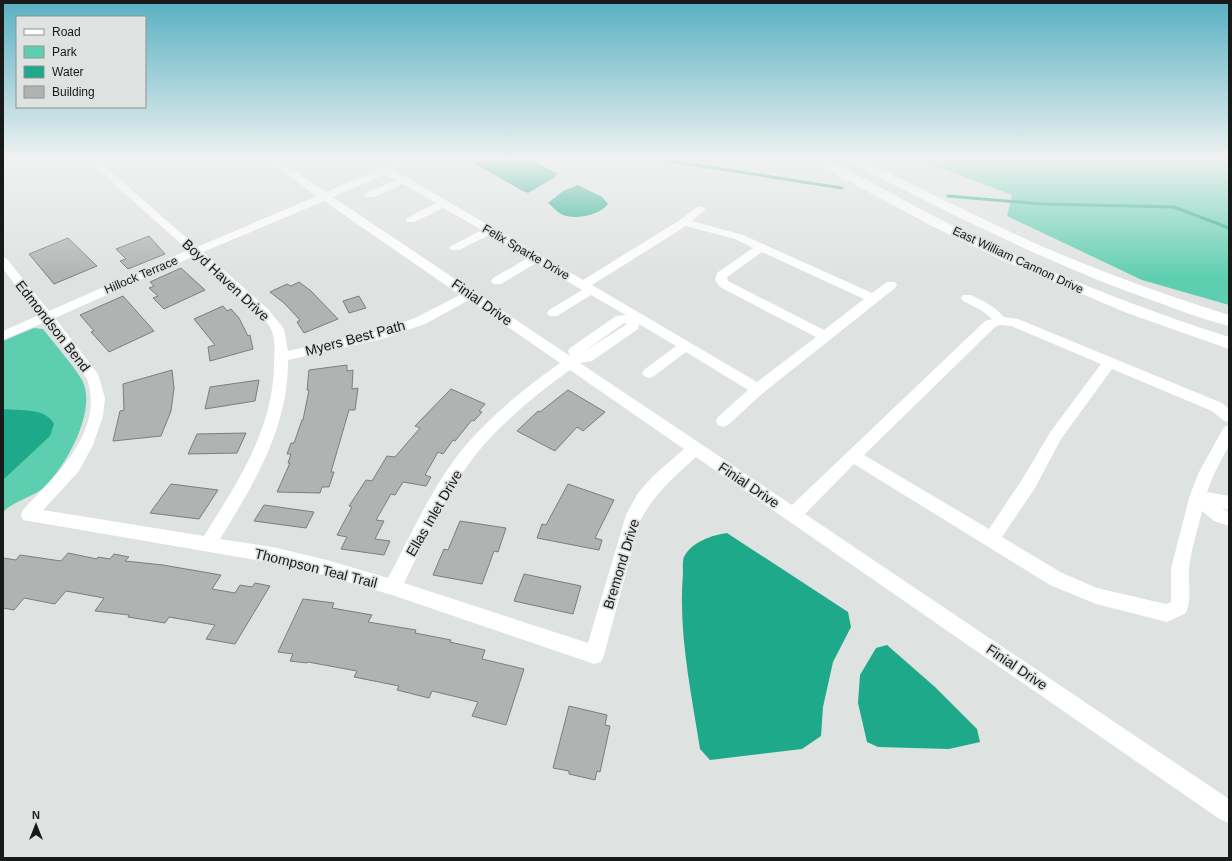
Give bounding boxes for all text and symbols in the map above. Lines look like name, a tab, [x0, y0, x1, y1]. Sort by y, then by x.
legend	[16, 16, 146, 108]
text: Road	[52, 25, 81, 39]
text: Park	[52, 45, 78, 59]
text: Water	[52, 65, 84, 79]
text: Building	[52, 85, 95, 99]
street label: Felix Sparke Drive	[480, 221, 572, 283]
street label: East William Cannon Drive	[950, 223, 1086, 297]
street label: Boyd Haven Drive	[179, 236, 273, 324]
street label: Hillock Terrace	[102, 253, 180, 297]
street label: Finial Drive	[449, 275, 515, 329]
street label: Edmondson Bend	[12, 277, 94, 375]
street label: Myers Best Path	[303, 317, 407, 359]
street label: Finial Drive	[716, 459, 783, 511]
street label: Ellas Inlet Drive	[403, 467, 465, 559]
street label: Bremond Drive	[600, 517, 642, 611]
street label: Thompson Teal Trail	[253, 545, 379, 591]
street label: Finial Drive	[984, 641, 1051, 693]
north arrow	[16, 805, 56, 845]
text: N	[32, 809, 40, 821]

